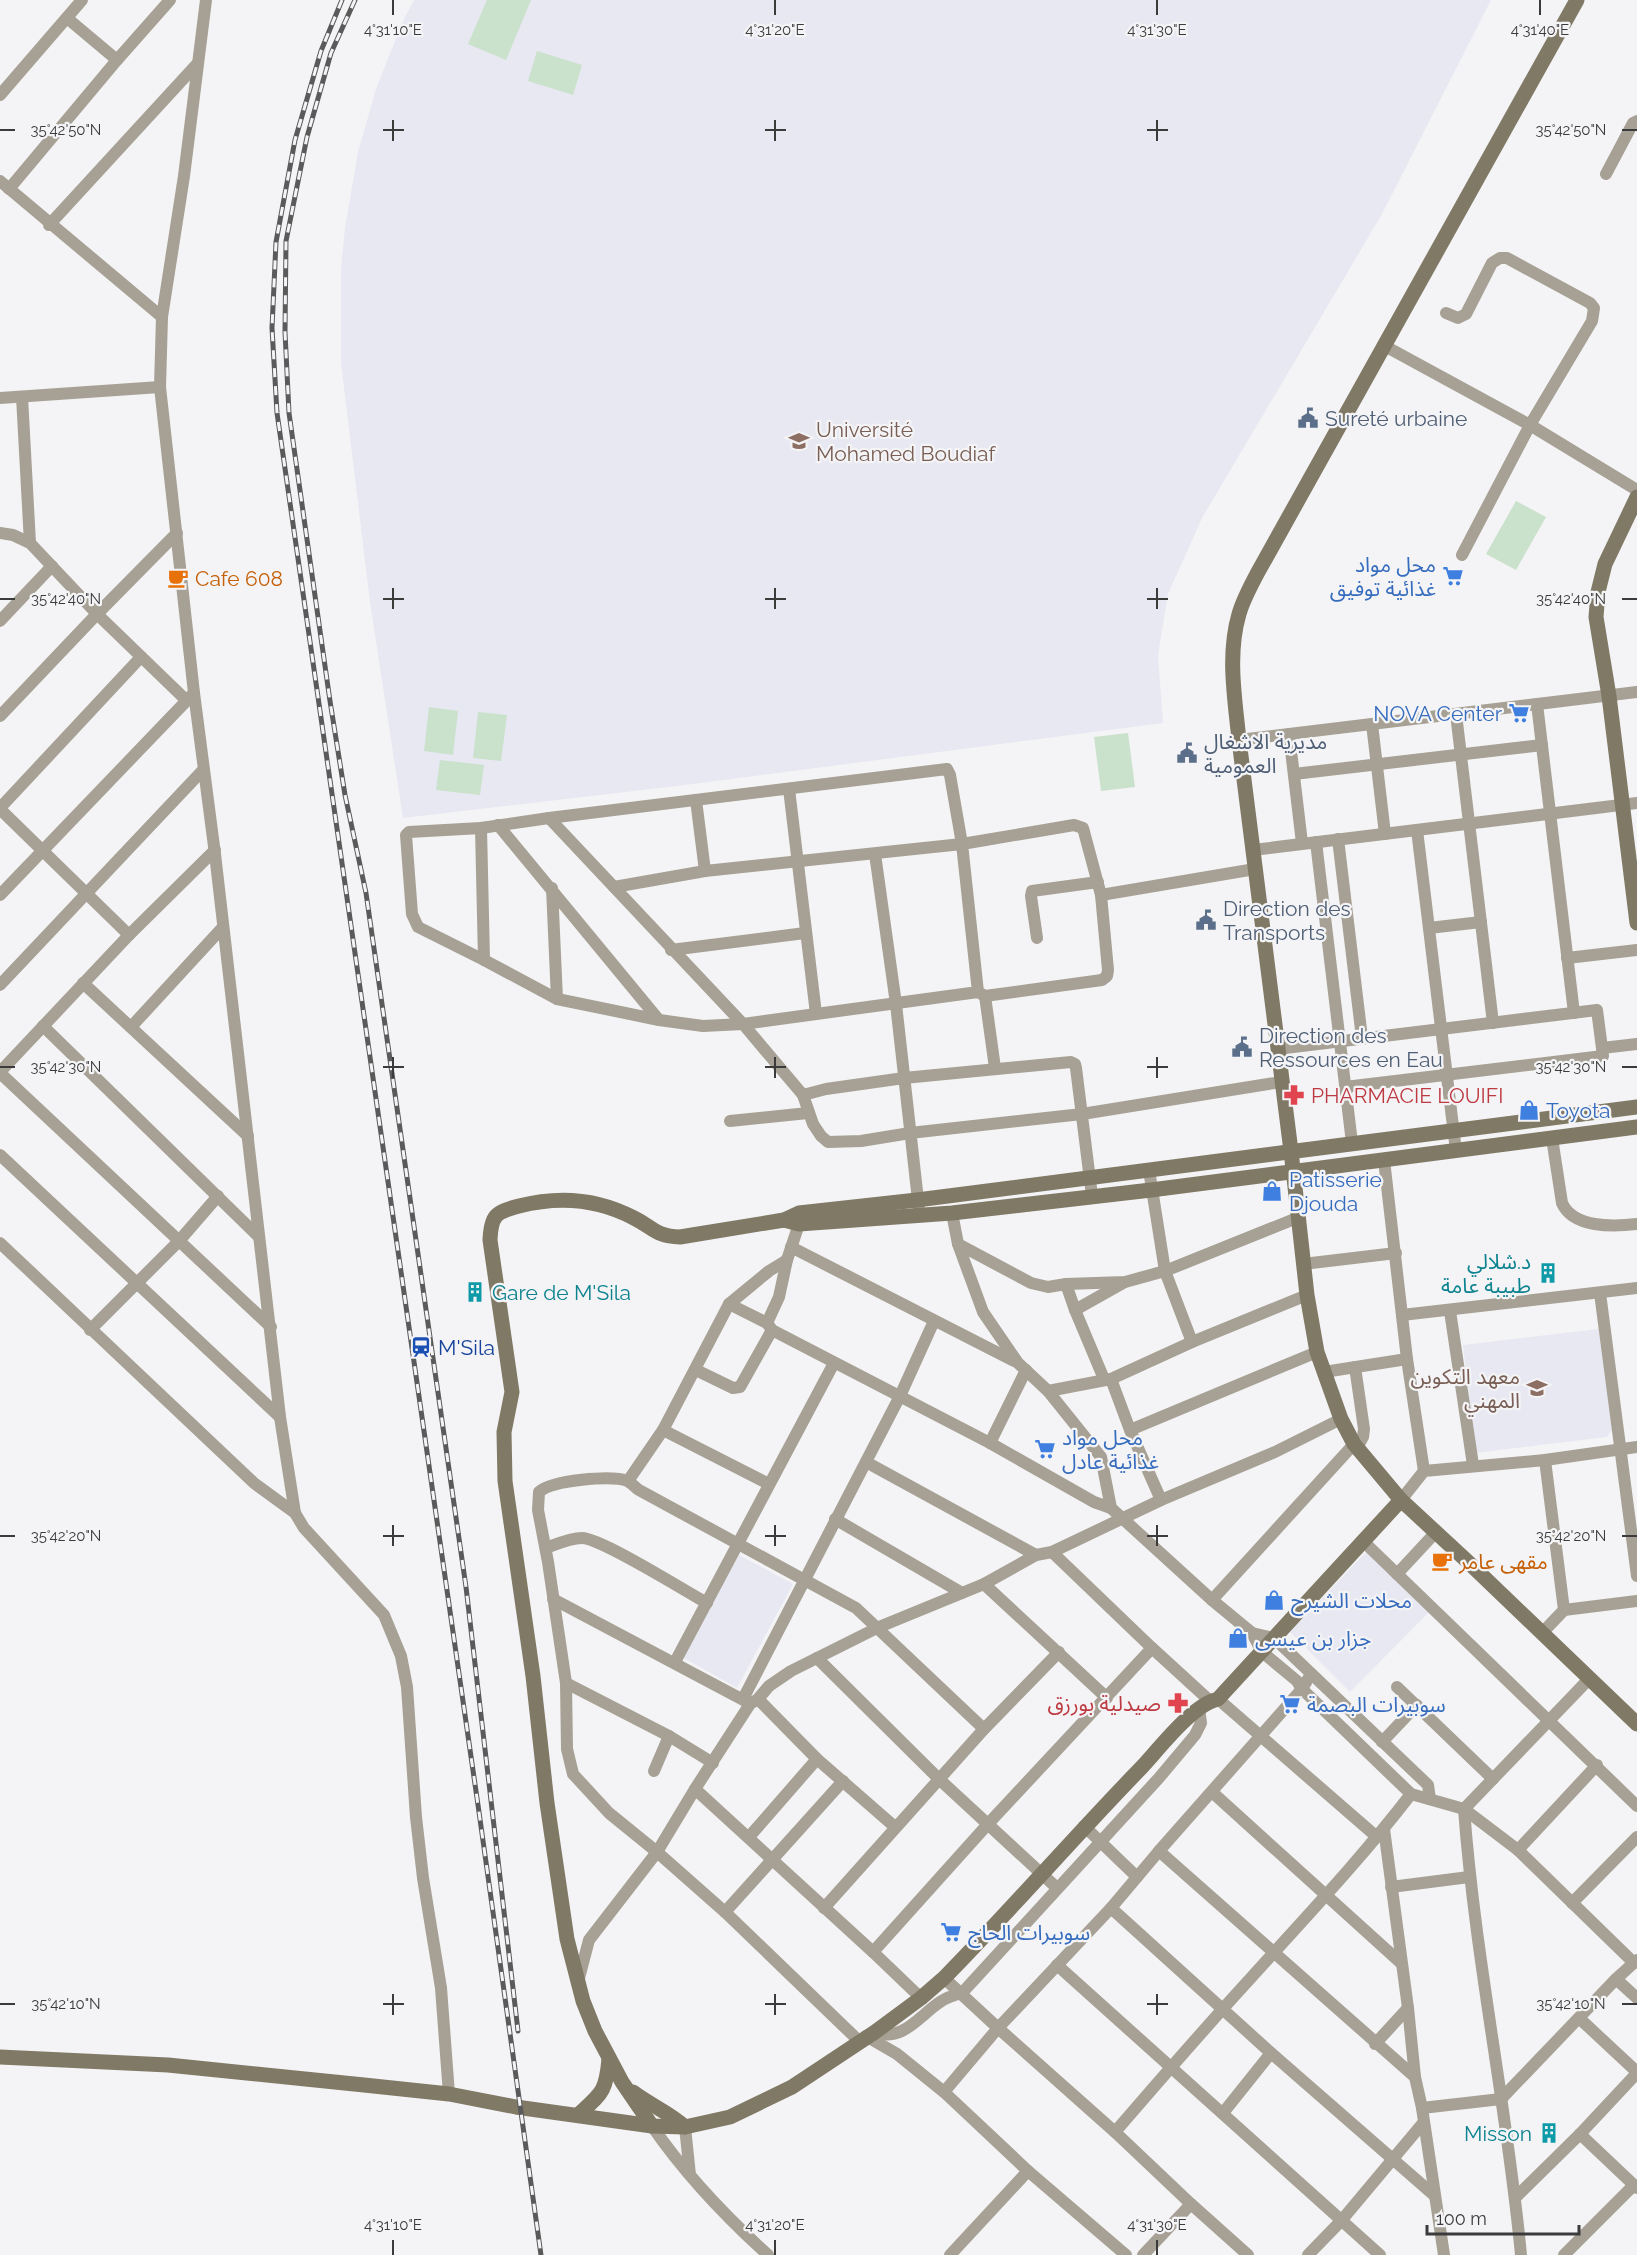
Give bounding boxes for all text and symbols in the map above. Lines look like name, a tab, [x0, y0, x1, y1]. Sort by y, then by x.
text: 4°31'10"E	[364, 21, 422, 39]
text: 4°31'20"E	[745, 21, 805, 39]
text: 4°31'30"E	[1127, 21, 1187, 39]
text: 4°31'40"E	[1511, 21, 1569, 39]
text: 35°42'50"N	[31, 121, 101, 139]
text: 35°42'50"N	[1536, 121, 1606, 139]
public building icon: Sureté urbaine	[1296, 406, 1320, 430]
place label: Sureté urbaine	[1325, 406, 1467, 431]
place label: Université Mohamed Boudiaf	[816, 417, 996, 466]
school or university icon: Université Mohamed Boudiaf	[787, 429, 811, 453]
place label: محل مواد غذائية توفيق	[1330, 552, 1436, 602]
supermarket icon: محل مواد غذائية توفيق	[1441, 564, 1465, 588]
cafe icon: Cafe 608	[166, 566, 190, 590]
place label: Cafe 608	[195, 566, 283, 591]
text: 35°42'40"N	[31, 590, 101, 608]
text: 35°42'40"N	[1536, 590, 1606, 608]
place label: NOVA Center	[1373, 701, 1503, 726]
supermarket icon: NOVA Center	[1507, 701, 1531, 725]
place label: مديرية الاشغال العمومية	[1204, 729, 1327, 778]
public building icon: مديرية الاشغال العمومية	[1175, 741, 1199, 765]
place label: Direction des Transports	[1223, 896, 1351, 945]
public building icon: Direction des Transports	[1194, 908, 1218, 932]
place label: Direction des Ressources en Eau	[1259, 1023, 1443, 1072]
public building icon: Direction des Ressources en Eau	[1230, 1035, 1254, 1059]
text: 35°42'30"N	[31, 1058, 101, 1076]
text: 35°42'30"N	[1536, 1058, 1606, 1076]
pharmacy icon: PHARMACIE LOUIFI	[1282, 1083, 1306, 1107]
place label: PHARMACIE LOUIFI	[1311, 1083, 1503, 1108]
shop icon: Toyota	[1517, 1098, 1541, 1122]
place label: Toyota	[1546, 1098, 1610, 1123]
place label: Patisserie Djouda	[1289, 1167, 1382, 1216]
shop icon: Patisserie Djouda	[1260, 1179, 1284, 1203]
place label: د.شلالي طبيبة عامة	[1441, 1249, 1531, 1298]
building icon: د.شلالي طبيبة عامة	[1536, 1261, 1560, 1285]
building icon: Gare de M'Sila	[463, 1280, 487, 1304]
place label: Gare de M'Sila	[492, 1280, 631, 1305]
station icon: M'Sila	[409, 1335, 433, 1359]
place label: M'Sila	[438, 1335, 495, 1360]
place label: معهد التكوين المهني	[1410, 1364, 1520, 1416]
school or university icon: معهد التكوين المهني	[1525, 1376, 1549, 1400]
place label: محل مواد غذائية عادل	[1062, 1425, 1159, 1474]
supermarket icon: محل مواد غذائية عادل	[1033, 1437, 1057, 1461]
text: 35°42'20"N	[31, 1527, 101, 1545]
text: 35°42'20"N	[1536, 1527, 1606, 1545]
cafe icon: مقهى عامر	[1430, 1549, 1454, 1573]
place label: مقهى عامر	[1458, 1549, 1548, 1574]
shop icon: محلات الشيرح	[1262, 1588, 1286, 1612]
place label: محلات الشيرح	[1291, 1588, 1412, 1616]
shop icon: جزار بن عيسى	[1226, 1626, 1250, 1650]
place label: جزار بن عيسى	[1255, 1626, 1371, 1651]
place label: صيدلية بورزق	[1048, 1691, 1161, 1716]
pharmacy icon: صيدلية بورزق	[1166, 1691, 1190, 1715]
supermarket icon: سوبيرات البصمة	[1278, 1692, 1302, 1716]
place label: سوبيرات البصمة	[1307, 1692, 1446, 1717]
supermarket icon: سوبيرات الحاج	[939, 1920, 963, 1944]
place label: سوبيرات الحاج	[968, 1920, 1090, 1948]
text: 35°42'10"N	[31, 1995, 101, 2013]
text: 35°42'10"N	[1536, 1995, 1606, 2013]
place label: Misson	[1464, 2121, 1532, 2146]
building icon: Misson	[1537, 2121, 1561, 2145]
scale bar	[1427, 2198, 1578, 2236]
text: 100 m	[1436, 2208, 1487, 2229]
text: 4°31'10"E	[364, 2216, 422, 2234]
text: 4°31'20"E	[745, 2216, 805, 2234]
text: 4°31'30"E	[1127, 2216, 1187, 2234]

